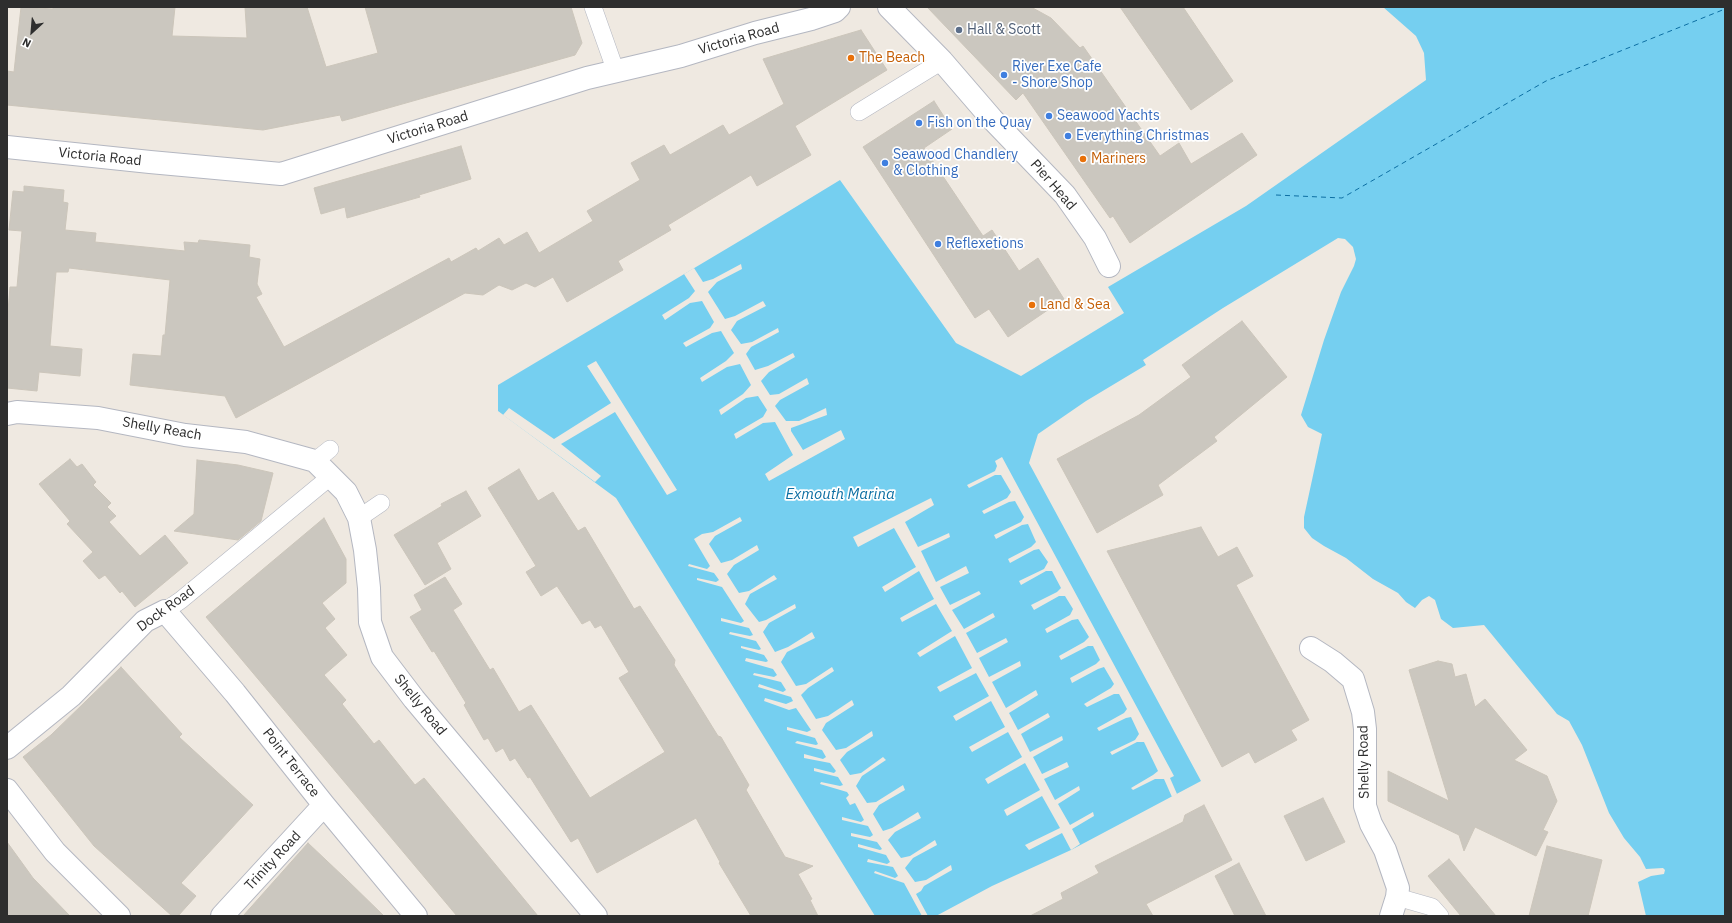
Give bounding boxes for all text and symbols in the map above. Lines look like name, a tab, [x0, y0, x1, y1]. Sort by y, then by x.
north arrow	[12, 12, 52, 52]
street label: Victoria Road	[697, 19, 781, 59]
place label: Hall & Scott	[967, 22, 1041, 38]
marker: Hall & Scott	[954, 25, 964, 35]
text: N	[20, 35, 33, 51]
place label: The Beach	[859, 50, 925, 66]
marker: The Beach	[846, 53, 856, 63]
place label: River Exe Cafe - Shore Shop	[1012, 59, 1102, 92]
marker: River Exe Cafe - Shore Shop	[999, 70, 1009, 80]
street label: Victoria Road	[386, 108, 470, 148]
place label: Seawood Yachts	[1057, 108, 1160, 124]
marker: Seawood Yachts	[1044, 111, 1054, 121]
place label: Fish on the Quay	[927, 115, 1032, 131]
marker: Fish on the Quay	[914, 118, 924, 128]
place label: Everything Christmas	[1076, 128, 1209, 144]
marker: Everything Christmas	[1063, 131, 1073, 141]
street label: Victoria Road	[58, 144, 142, 170]
place label: Seawood Chandlery & Clothing	[893, 147, 1018, 180]
place label: Mariners	[1091, 151, 1146, 167]
marker: Mariners	[1078, 154, 1088, 164]
street label: Pier Head	[1027, 156, 1079, 214]
marker: Seawood Chandlery & Clothing	[880, 158, 890, 168]
place label: Reflexetions	[946, 236, 1024, 252]
marker: Reflexetions	[933, 239, 943, 249]
place label: Land & Sea	[1040, 297, 1110, 313]
marker: Land & Sea	[1027, 300, 1037, 310]
street label: Shelly Reach	[121, 414, 203, 444]
water label: Exmouth Marina	[785, 486, 895, 504]
street label: Dock Road	[134, 582, 198, 636]
street label: Shelly Road	[390, 671, 450, 739]
street label: Point Terrace	[259, 725, 323, 801]
street label: Shelly Road	[1355, 725, 1373, 799]
street label: Trinity Road	[241, 828, 305, 894]

